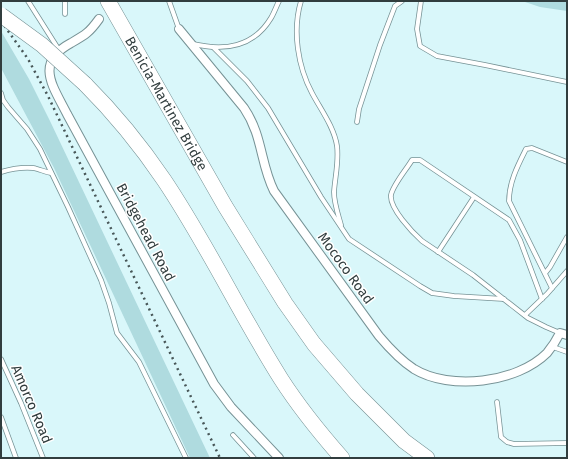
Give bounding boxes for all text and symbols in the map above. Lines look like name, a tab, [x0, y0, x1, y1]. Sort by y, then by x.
street label: Benicia-Martinez Bridge	[121, 34, 211, 174]
street label: Bridgehead Road	[113, 180, 179, 284]
street label: Mococo Road	[314, 229, 377, 307]
street label: Amorco Road	[7, 362, 56, 446]

